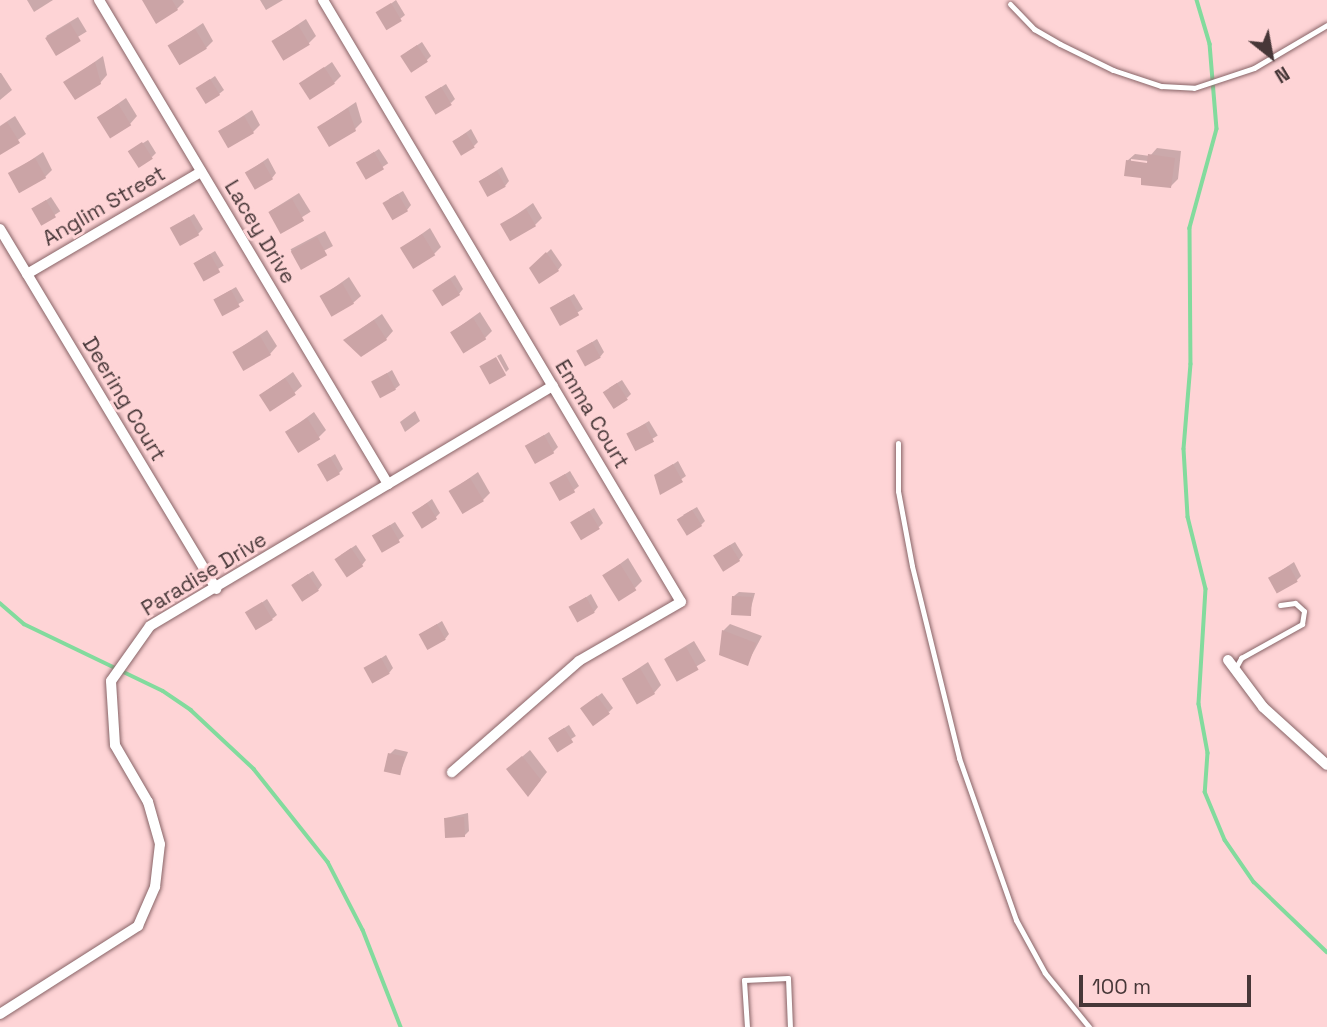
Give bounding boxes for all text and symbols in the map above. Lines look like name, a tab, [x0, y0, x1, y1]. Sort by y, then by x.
north arrow	[1236, 21, 1306, 91]
text: N	[1270, 60, 1294, 88]
street label: Anglim Street	[38, 161, 170, 251]
street label: Lacey Drive	[219, 175, 301, 289]
street label: Deering Court	[77, 332, 171, 466]
street label: Emma Court	[550, 355, 634, 473]
street label: Paradise Drive	[137, 527, 271, 621]
scale bar	[1082, 960, 1254, 1004]
text: 100 m	[1092, 973, 1151, 1000]

